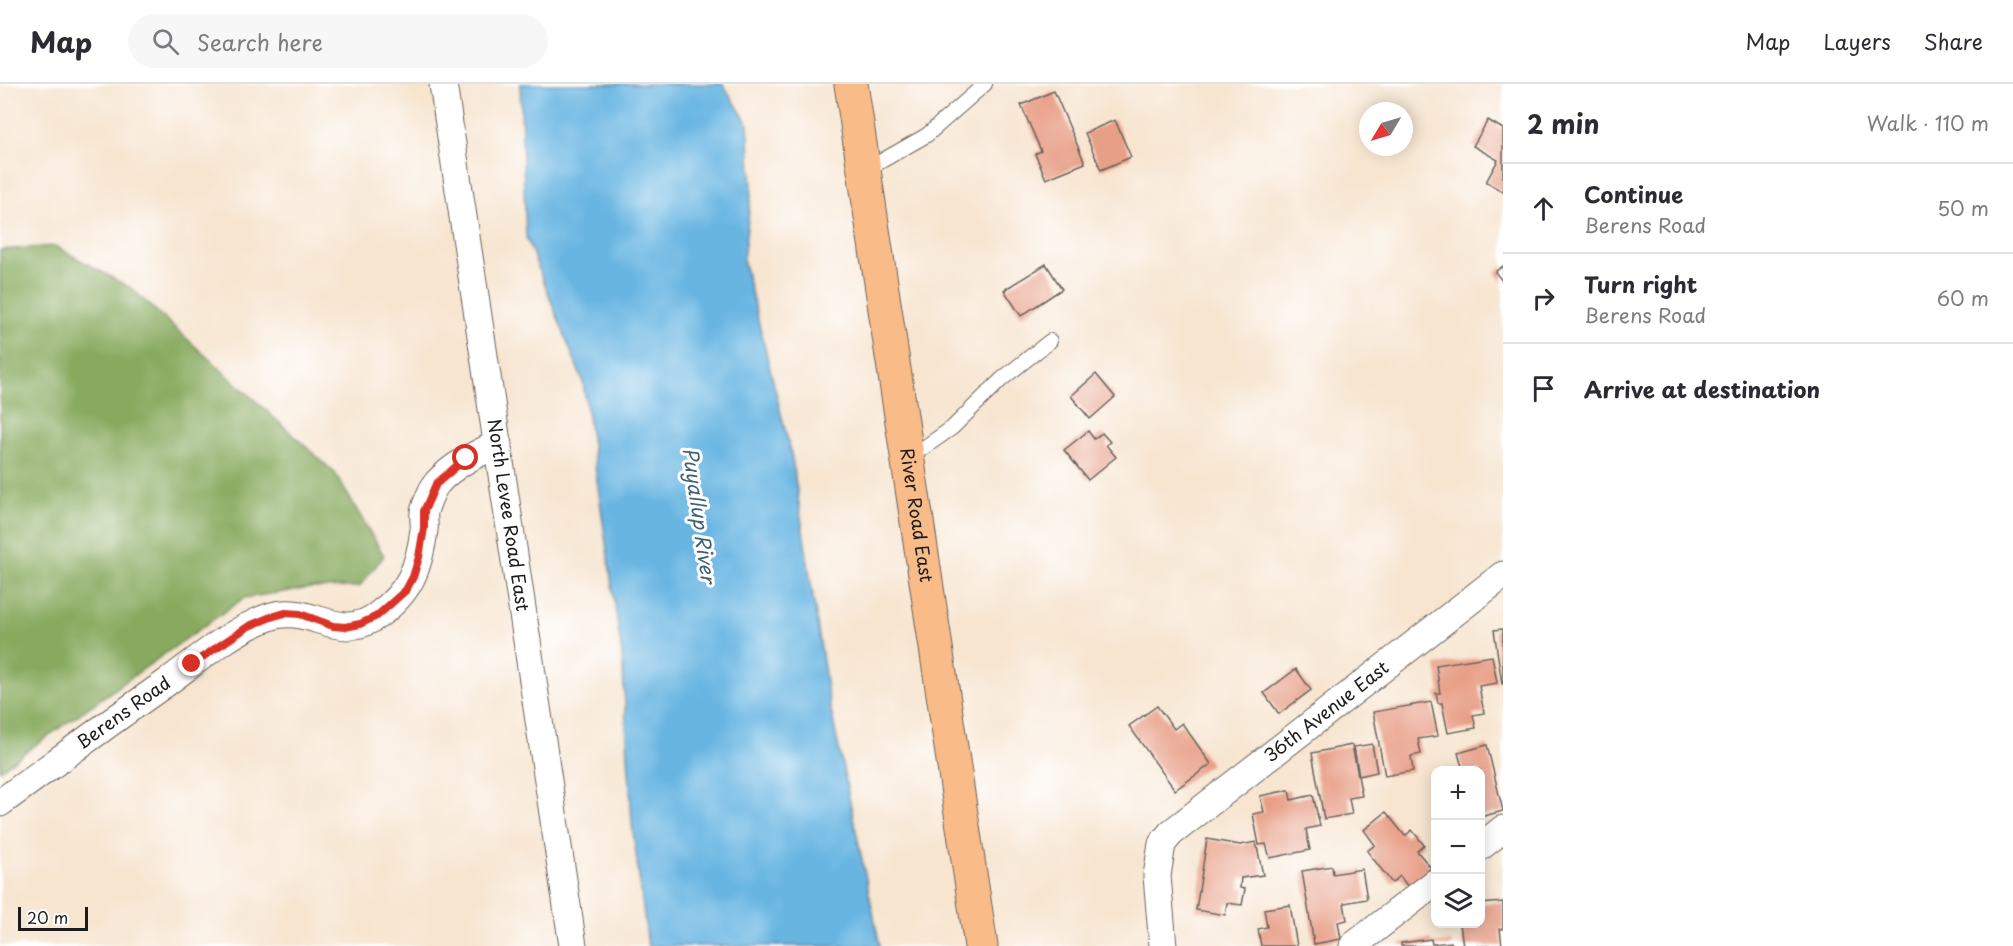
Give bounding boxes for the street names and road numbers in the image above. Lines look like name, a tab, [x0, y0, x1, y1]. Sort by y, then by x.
street label: North Levee Road East	[482, 417, 537, 613]
street label: River Road East	[894, 446, 941, 584]
street label: 36th Avenue East	[1258, 654, 1394, 768]
street label: Berens Road	[70, 669, 175, 755]

